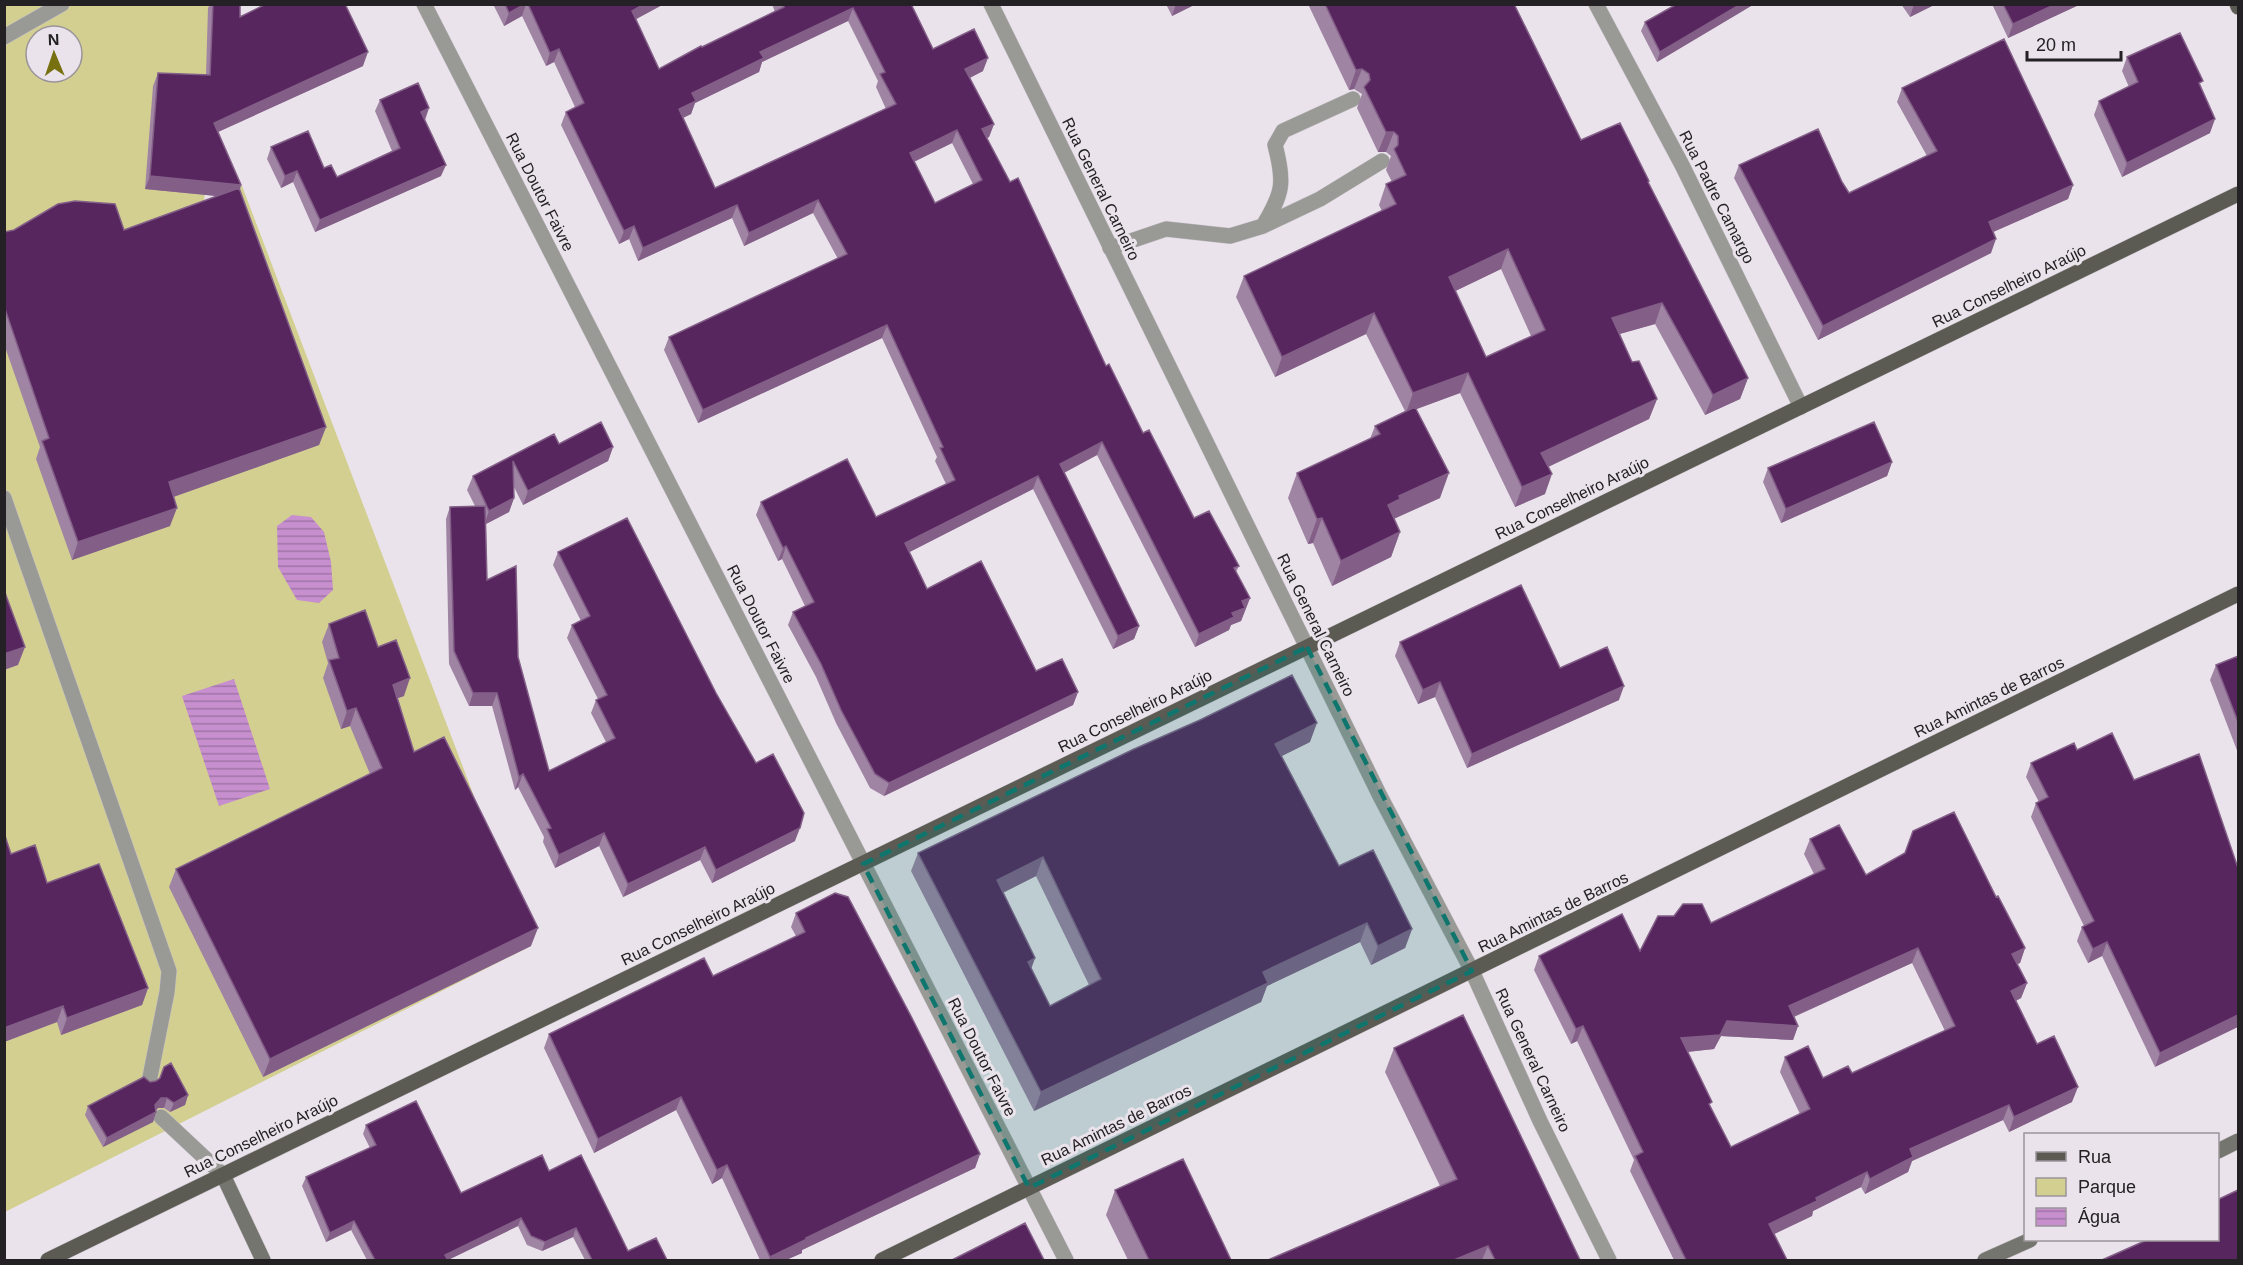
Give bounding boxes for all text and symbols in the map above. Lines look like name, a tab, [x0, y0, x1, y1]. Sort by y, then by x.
north arrow	[24, 24, 84, 84]
scale bar	[2027, 24, 2122, 62]
text: N	[47, 31, 60, 48]
text: 20 m	[2036, 35, 2076, 55]
street label: Rua General Carneiro	[1059, 115, 1143, 263]
street label: Rua Padre Camargo	[1676, 128, 1758, 266]
street label: Rua Doutor Faivre	[503, 130, 577, 254]
street label: Rua Conselheiro Araújo	[1929, 241, 2089, 331]
street label: Rua Conselheiro Araújo	[1492, 453, 1652, 543]
street label: Rua General Carneiro	[1274, 551, 1358, 699]
street label: Rua Doutor Faivre	[724, 562, 798, 686]
street label: Rua Amintas de Barros	[1911, 653, 2067, 741]
street label: Rua Conselheiro Araújo	[1055, 666, 1215, 756]
street label: Rua Amintas de Barros	[1475, 868, 1631, 956]
street label: Rua Conselheiro Araújo	[618, 879, 778, 969]
street label: Rua General Carneiro	[1492, 985, 1574, 1135]
street label: Rua Doutor Faivre	[945, 995, 1019, 1119]
street label: Rua Amintas de Barros	[1038, 1081, 1194, 1169]
street label: Rua Conselheiro Araújo	[181, 1091, 341, 1181]
legend	[2024, 1133, 2219, 1241]
text: Rua	[2078, 1147, 2112, 1167]
text: Parque	[2078, 1177, 2136, 1197]
text: Água	[2078, 1207, 2121, 1227]

